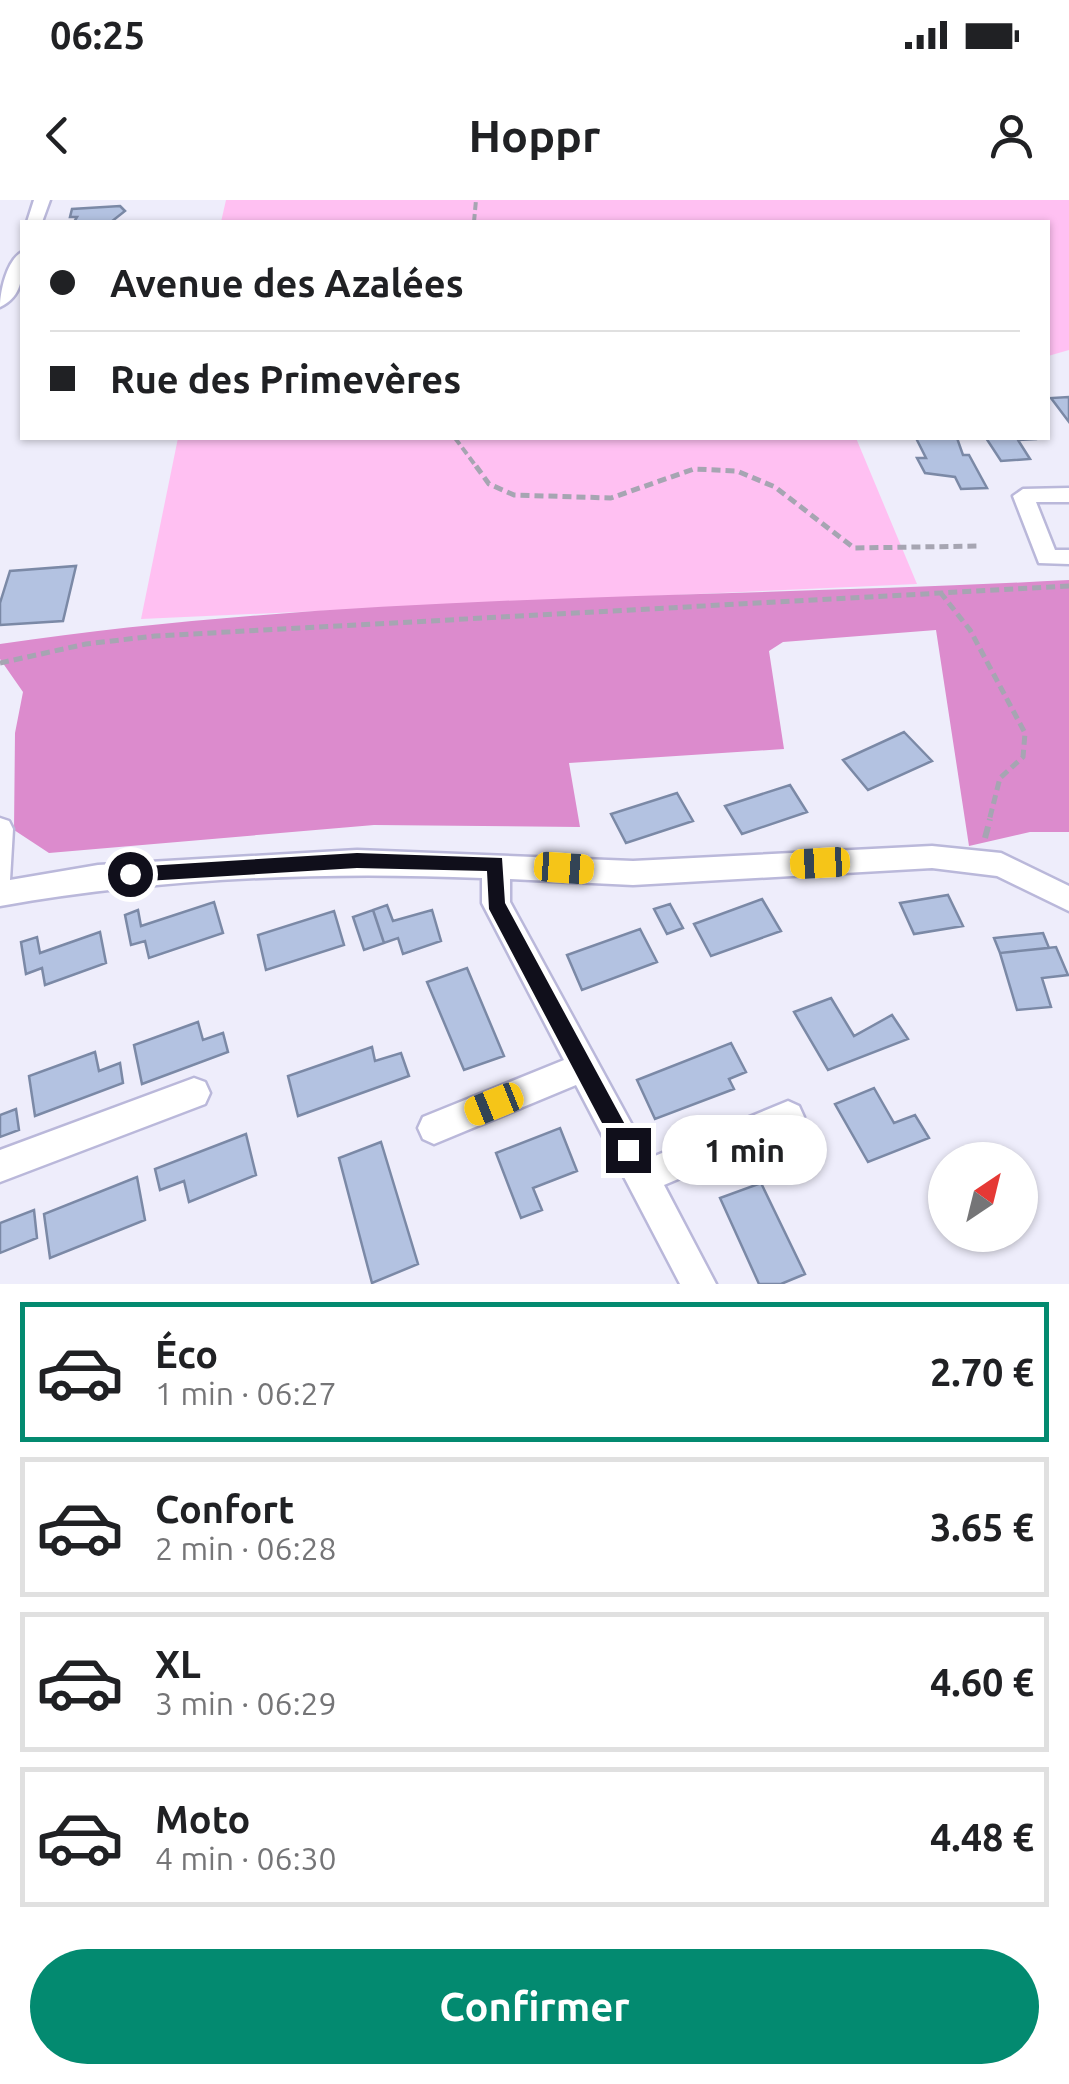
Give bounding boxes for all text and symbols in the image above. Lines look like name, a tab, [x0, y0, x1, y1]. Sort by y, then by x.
text: 06:25	[50, 14, 145, 56]
icon: back	[30, 108, 85, 163]
icon: person	[984, 108, 1039, 163]
text: Hoppr	[468, 110, 601, 161]
text: Avenue des Azalées	[110, 262, 464, 304]
text: Rue des Primevères	[110, 358, 461, 400]
car	[789, 846, 851, 880]
car	[533, 851, 595, 885]
route start	[108, 852, 153, 897]
car	[461, 1079, 527, 1129]
callout: 1 min	[663, 1115, 828, 1185]
route end	[606, 1128, 651, 1173]
text: 1 min	[704, 1132, 785, 1168]
north arrow	[928, 1142, 1038, 1252]
map controls	[928, 1142, 1038, 1252]
icon: car	[35, 1327, 125, 1417]
text: Éco	[155, 1333, 218, 1375]
text: 2.70 €	[930, 1351, 1034, 1393]
text: 1 min · 06:27	[155, 1375, 337, 1411]
icon: car	[35, 1482, 125, 1572]
text: Confort	[155, 1488, 294, 1530]
text: 3.65 €	[930, 1506, 1034, 1548]
text: 2 min · 06:28	[155, 1530, 337, 1566]
icon: car	[35, 1637, 125, 1727]
text: XL	[155, 1643, 201, 1685]
text: 4.60 €	[930, 1661, 1034, 1703]
text: 3 min · 06:29	[155, 1685, 337, 1721]
icon: car	[35, 1792, 125, 1882]
text: Moto	[155, 1798, 250, 1840]
text: 4.48 €	[930, 1816, 1034, 1858]
text: 4 min · 06:30	[155, 1840, 337, 1876]
button: Confirmer	[30, 1949, 1039, 2064]

